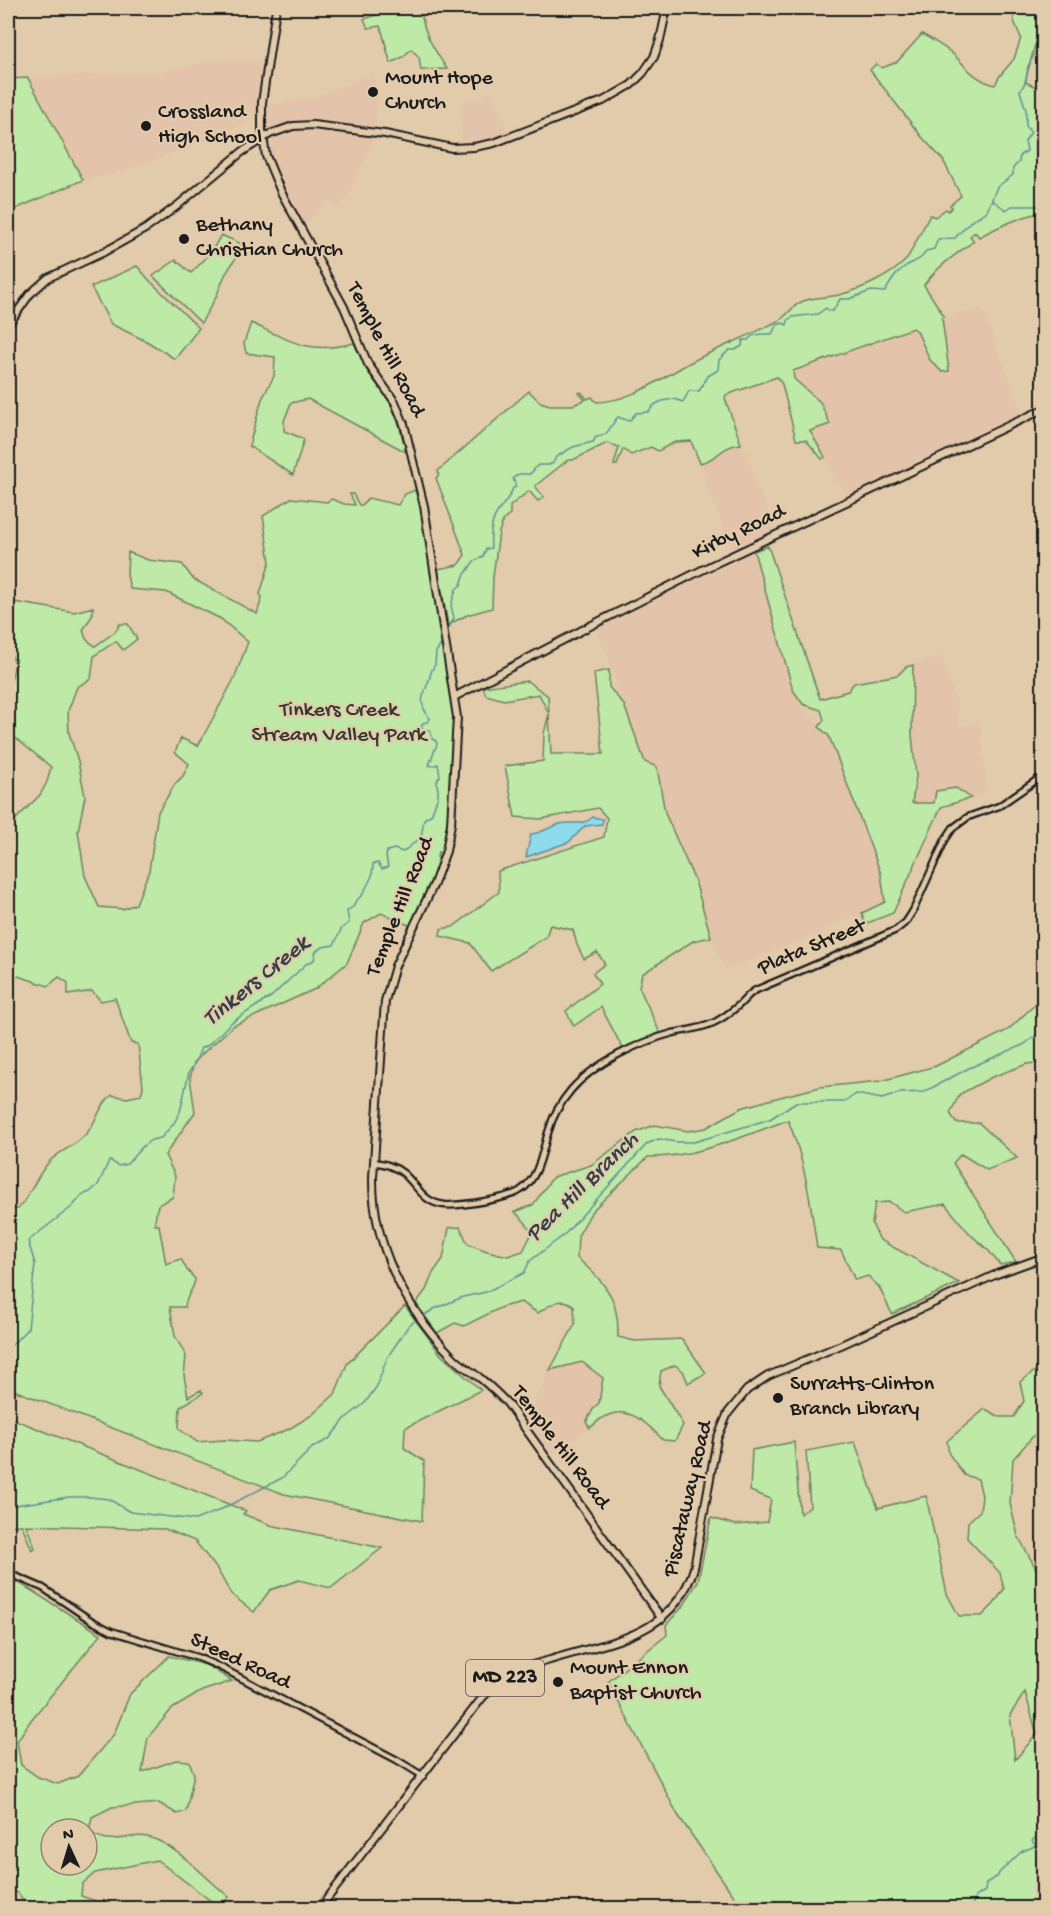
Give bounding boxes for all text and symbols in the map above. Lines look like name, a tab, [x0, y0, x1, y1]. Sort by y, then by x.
place label: Mount Hope Church	[385, 66, 493, 117]
marker: Mount Hope Church	[366, 85, 380, 99]
place label: Crossland High School	[158, 100, 262, 151]
marker: Crossland High School	[139, 119, 153, 133]
place label: Bethany Christian Church	[195, 213, 343, 264]
marker: Bethany Christian Church	[177, 232, 191, 246]
street label: Temple Hill Road	[339, 276, 431, 424]
street label: Kirby Road	[688, 498, 792, 567]
park label: Tinkers Creek Stream Valley Park	[252, 698, 429, 749]
street label: Temple Hill Road	[360, 832, 442, 982]
street label: Plata Street	[753, 913, 872, 983]
water label: Tinkers Creek	[198, 929, 318, 1034]
water label: Pea Hill Branch	[520, 1126, 646, 1249]
place label: Surratts-Clinton Branch Library	[789, 1372, 935, 1423]
street label: Temple Hill Road	[504, 1379, 616, 1517]
marker: Surratts-Clinton Branch Library	[771, 1391, 785, 1405]
street label: Piscataway Road	[658, 1416, 720, 1580]
street label: Steed Road	[186, 1627, 296, 1698]
place label: Mount Ennon Baptist Church	[569, 1656, 702, 1707]
road number: MD 223	[466, 1660, 544, 1696]
marker: Mount Ennon Baptist Church	[551, 1675, 565, 1689]
north arrow	[39, 1817, 99, 1877]
text: N	[62, 1826, 75, 1845]

